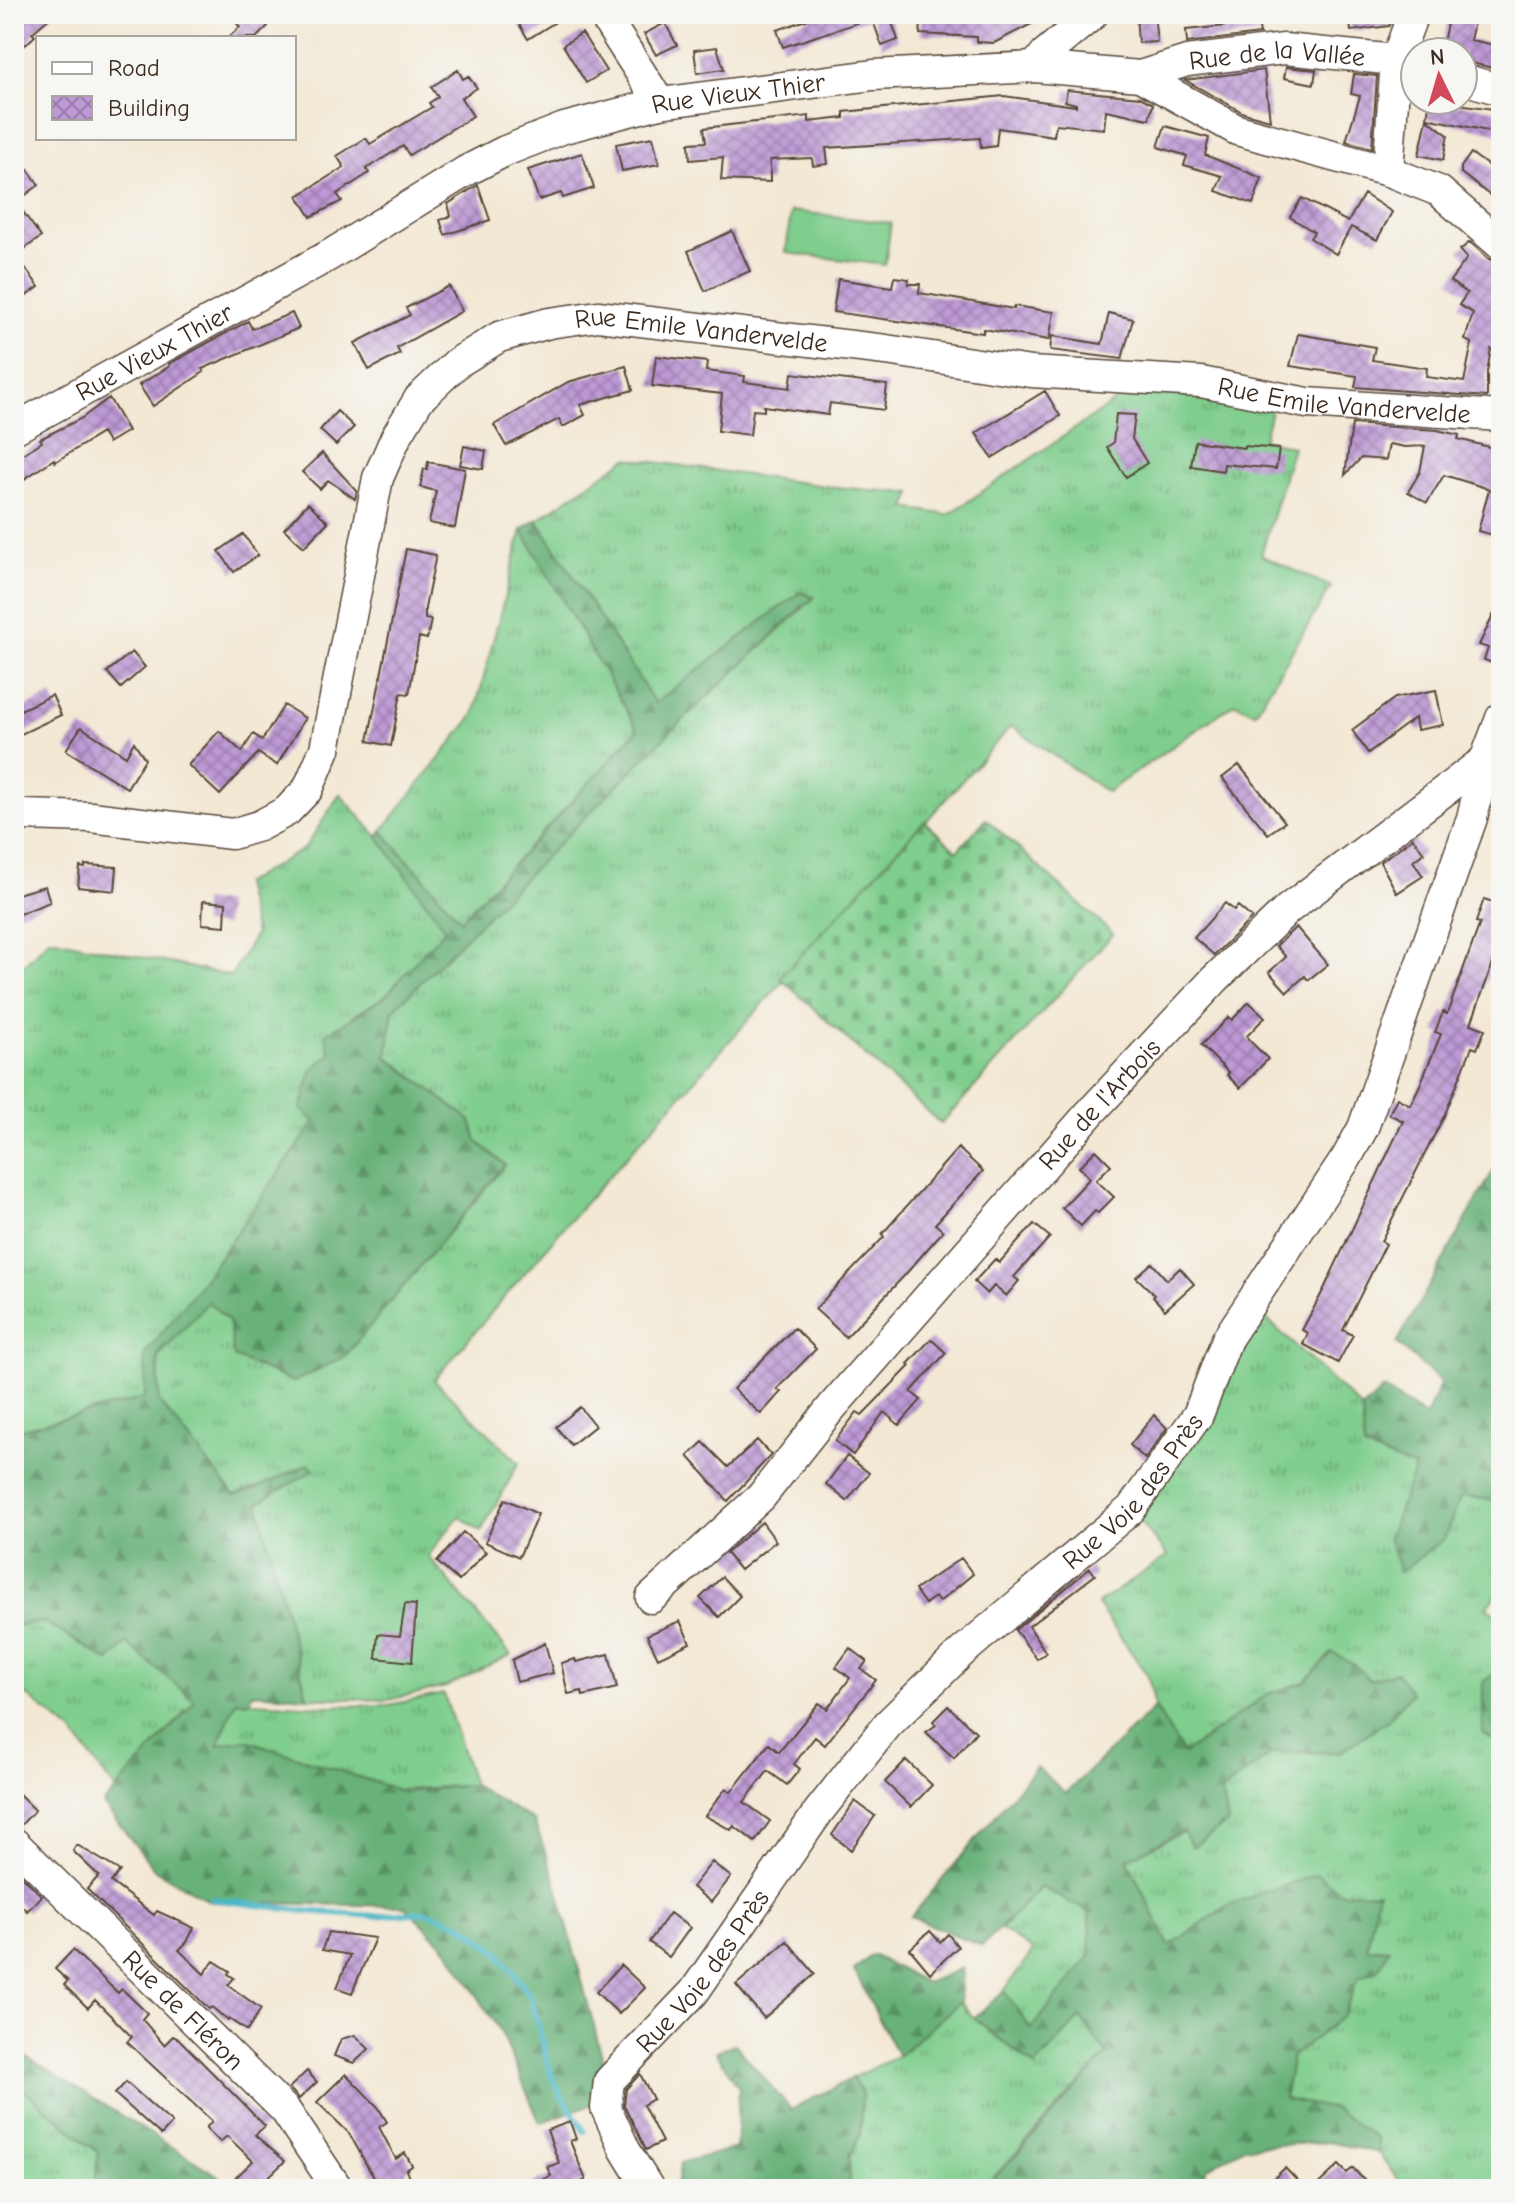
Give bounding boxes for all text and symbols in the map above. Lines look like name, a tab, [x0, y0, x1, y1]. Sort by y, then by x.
street label: Rue de la Vallée	[1187, 35, 1366, 77]
legend	[36, 36, 296, 140]
north arrow	[1399, 36, 1479, 116]
text: N	[1429, 43, 1446, 71]
text: Road	[108, 54, 160, 82]
street label: Rue Vieux Thier	[649, 67, 828, 121]
text: Building	[108, 94, 190, 122]
street label: Rue Vieux Thier	[71, 297, 239, 408]
street label: Rue Emile Vandervelde	[573, 301, 829, 359]
street label: Rue Emile Vandervelde	[1215, 372, 1472, 430]
street label: Rue de l'Arbois	[1033, 1033, 1167, 1176]
street label: Rue Voie des Près	[1057, 1408, 1210, 1576]
street label: Rue Voie des Près	[630, 1884, 776, 2059]
street label: Rue de Fléron	[116, 1945, 250, 2077]

